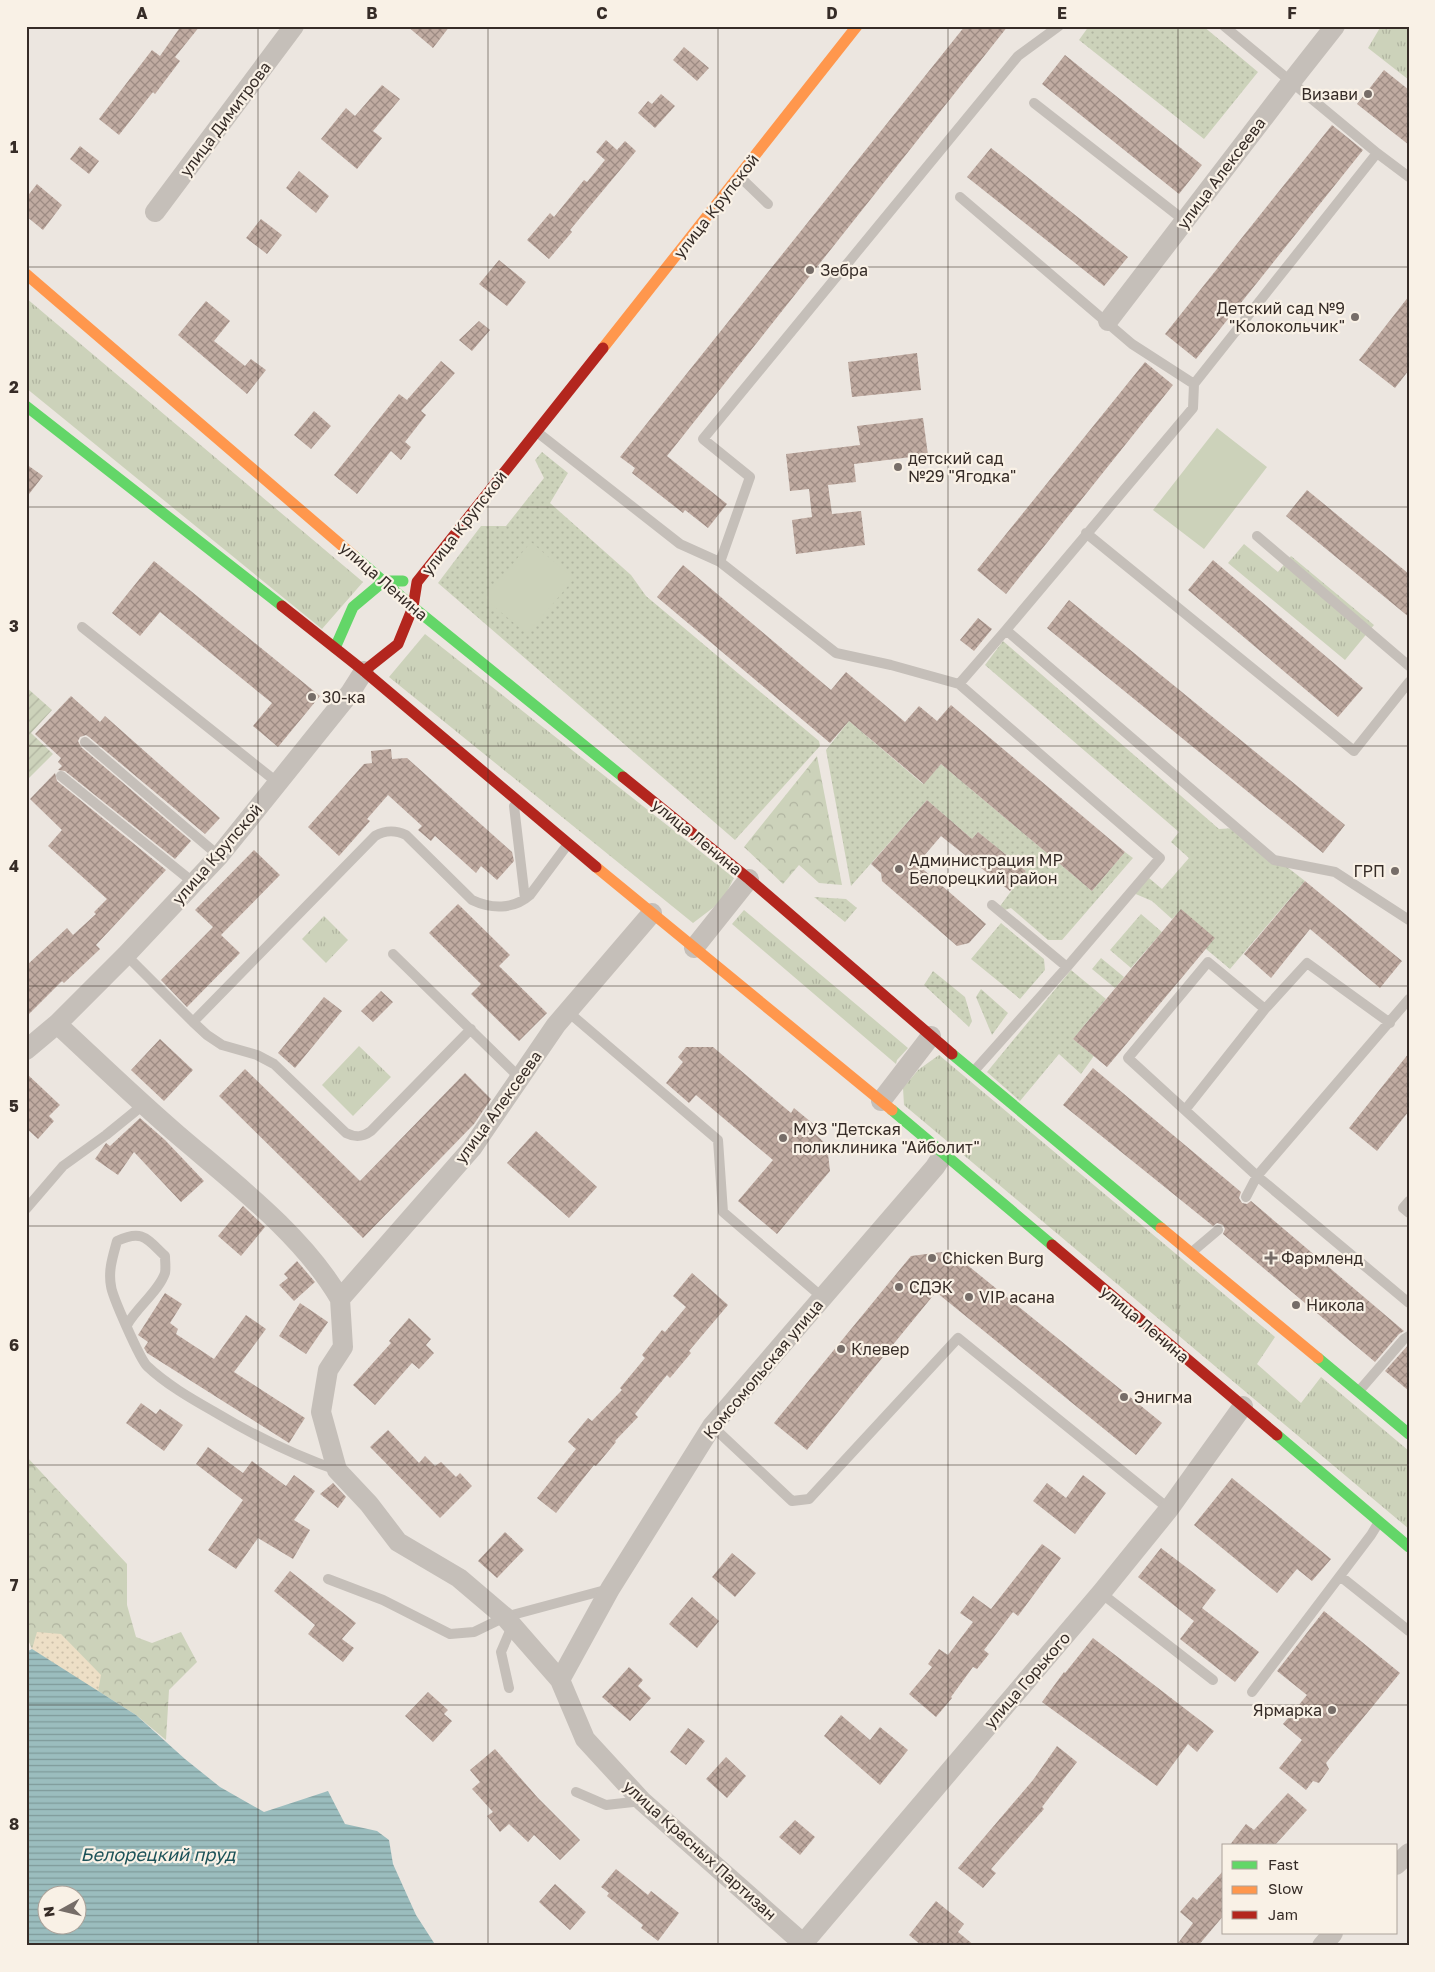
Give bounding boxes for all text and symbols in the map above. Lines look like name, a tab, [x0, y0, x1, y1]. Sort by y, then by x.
text: A	[136, 3, 148, 23]
text: B	[366, 3, 378, 23]
text: C	[596, 3, 608, 23]
text: D	[826, 3, 838, 23]
text: E	[1057, 3, 1067, 23]
text: F	[1287, 3, 1297, 23]
street label: улица Димитрова	[175, 57, 275, 181]
place label: Визави	[1301, 84, 1358, 104]
marker: Визави	[1362, 88, 1374, 100]
street label: улица Алексеева	[1172, 113, 1270, 233]
text: 1	[10, 137, 18, 157]
street label: улица Крупской	[669, 150, 763, 262]
place label: Зебра	[820, 260, 868, 280]
marker: Зебра	[804, 264, 816, 276]
place label: Детский сад №9 "Колокольчик"	[1217, 298, 1345, 336]
marker: Детский сад №9 "Колокольчик"	[1349, 311, 1361, 323]
text: 2	[9, 377, 19, 397]
place label: детский сад №29 "Ягодка"	[908, 448, 1016, 486]
marker: детский сад №29 "Ягодка"	[892, 461, 904, 473]
street label: улица Крупской	[417, 467, 511, 579]
street label: улица Ленина	[336, 537, 432, 625]
text: 3	[9, 616, 19, 636]
place label: 30-ка	[322, 687, 365, 707]
marker: 30-ка	[306, 691, 318, 703]
street label: улица Ленина	[648, 795, 746, 879]
street label: улица Крупской	[168, 799, 266, 909]
place label: Администрация МР Белорецкий район	[909, 850, 1063, 888]
text: 4	[9, 856, 19, 876]
place label: ГРП	[1354, 861, 1385, 881]
marker: Администрация МР Белорецкий район	[893, 863, 905, 875]
marker: ГРП	[1389, 865, 1401, 877]
street label: улица Алексеева	[450, 1047, 546, 1167]
text: 5	[9, 1096, 19, 1116]
place label: МУЗ "Детская поликлиника "Айболит"	[793, 1119, 980, 1157]
marker: МУЗ "Детская поликлиника "Айболит"	[777, 1132, 789, 1144]
place label: Chicken Burg	[942, 1248, 1044, 1268]
place label: Фармленд	[1281, 1248, 1364, 1268]
marker: Chicken Burg	[926, 1252, 938, 1264]
marker: Фармленд	[1265, 1252, 1277, 1264]
place label: СДЭК	[909, 1277, 953, 1297]
marker: СДЭК	[893, 1281, 905, 1293]
street label: улица Ленина	[1096, 1281, 1194, 1367]
place label: VIP асана	[979, 1287, 1055, 1307]
marker: VIP асана	[963, 1291, 975, 1303]
street label: Комсомольская улица	[699, 1295, 827, 1443]
place label: Никола	[1306, 1295, 1365, 1315]
marker: Никола	[1290, 1299, 1302, 1311]
text: 6	[9, 1335, 19, 1355]
place label: Клевер	[851, 1339, 909, 1359]
marker: Клевер	[835, 1343, 847, 1355]
place label: Энигма	[1134, 1387, 1192, 1407]
marker: Энигма	[1118, 1391, 1130, 1403]
text: 7	[10, 1575, 19, 1595]
street label: улица Горького	[980, 1628, 1074, 1732]
place label: Ярмарка	[1253, 1700, 1322, 1720]
marker: Ярмарка	[1326, 1704, 1338, 1716]
street label: улица Красных Партизан	[619, 1776, 781, 1924]
text: 8	[9, 1814, 19, 1834]
water label: Белорецкий пруд	[81, 1843, 237, 1865]
legend	[1222, 1844, 1398, 1934]
text: Fast	[1268, 1855, 1299, 1873]
text: Slow	[1268, 1879, 1303, 1897]
north arrow	[38, 1884, 88, 1934]
text: N	[39, 1905, 58, 1918]
text: Jam	[1268, 1905, 1298, 1923]

